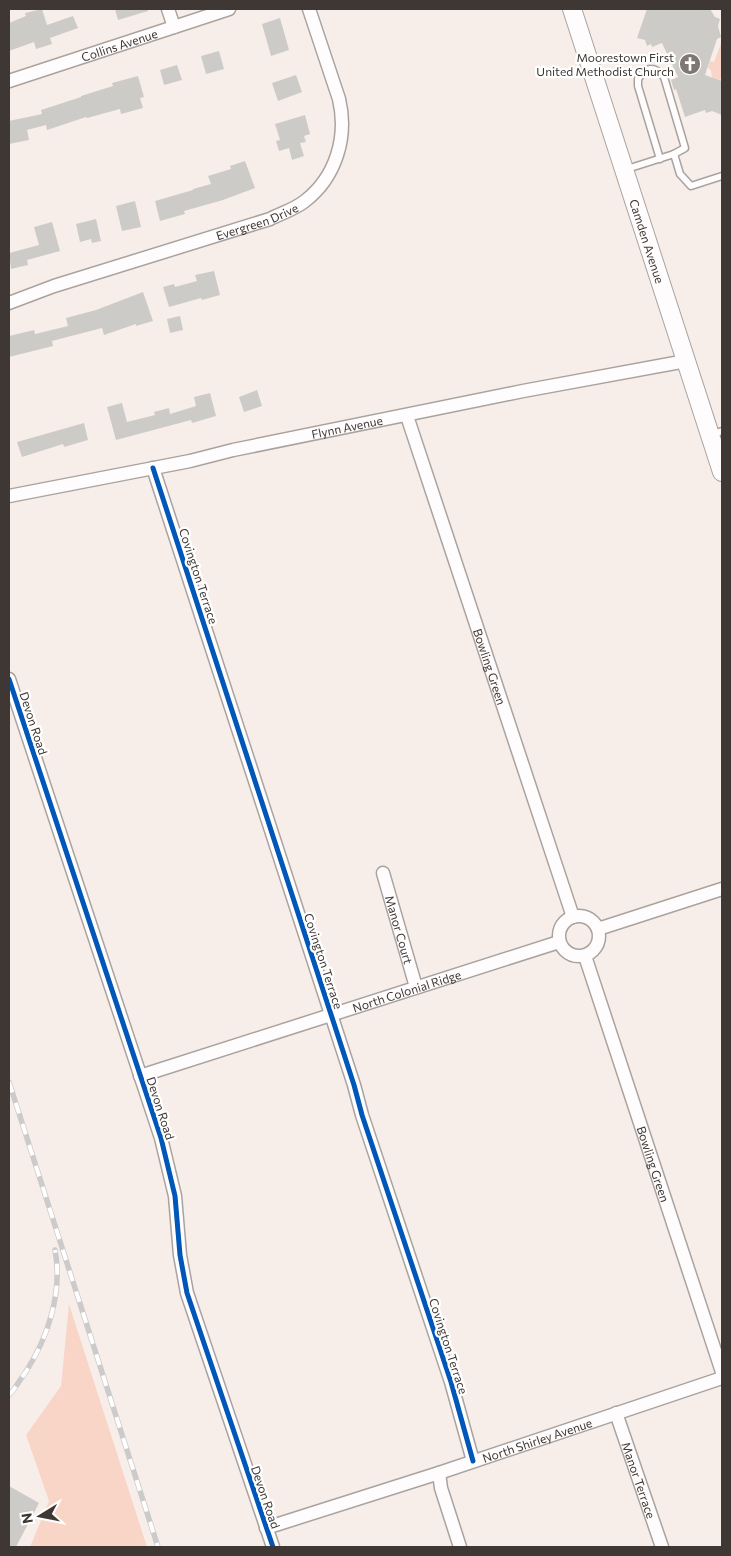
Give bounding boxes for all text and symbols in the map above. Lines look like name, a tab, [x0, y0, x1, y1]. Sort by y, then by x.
street label: Collins Avenue	[79, 26, 159, 64]
place label: Moorestown First United Methodist Church	[536, 50, 674, 78]
church icon: Moorestown First United Methodist Church	[678, 52, 702, 76]
street label: Camden Avenue	[627, 197, 667, 285]
street label: Evergreen Drive	[214, 200, 300, 242]
street label: Flynn Avenue	[310, 413, 384, 441]
street label: Covington Terrace	[177, 526, 221, 626]
street label: Bowling Green	[471, 627, 509, 706]
street label: Devon Road	[17, 690, 51, 756]
street label: Manor Court	[383, 894, 416, 966]
street label: Covington Terrace	[302, 911, 346, 1011]
street label: North Colonial Ridge	[351, 967, 463, 1015]
street label: Devon Road	[144, 1075, 178, 1141]
street label: Bowling Green	[634, 1124, 673, 1204]
street label: Covington Terrace	[427, 1296, 471, 1396]
street label: North Shirley Avenue	[480, 1415, 594, 1465]
street label: Manor Terrace	[619, 1440, 659, 1520]
street label: Devon Road	[249, 1464, 283, 1530]
north arrow	[15, 1491, 65, 1541]
text: N	[17, 1512, 36, 1525]

